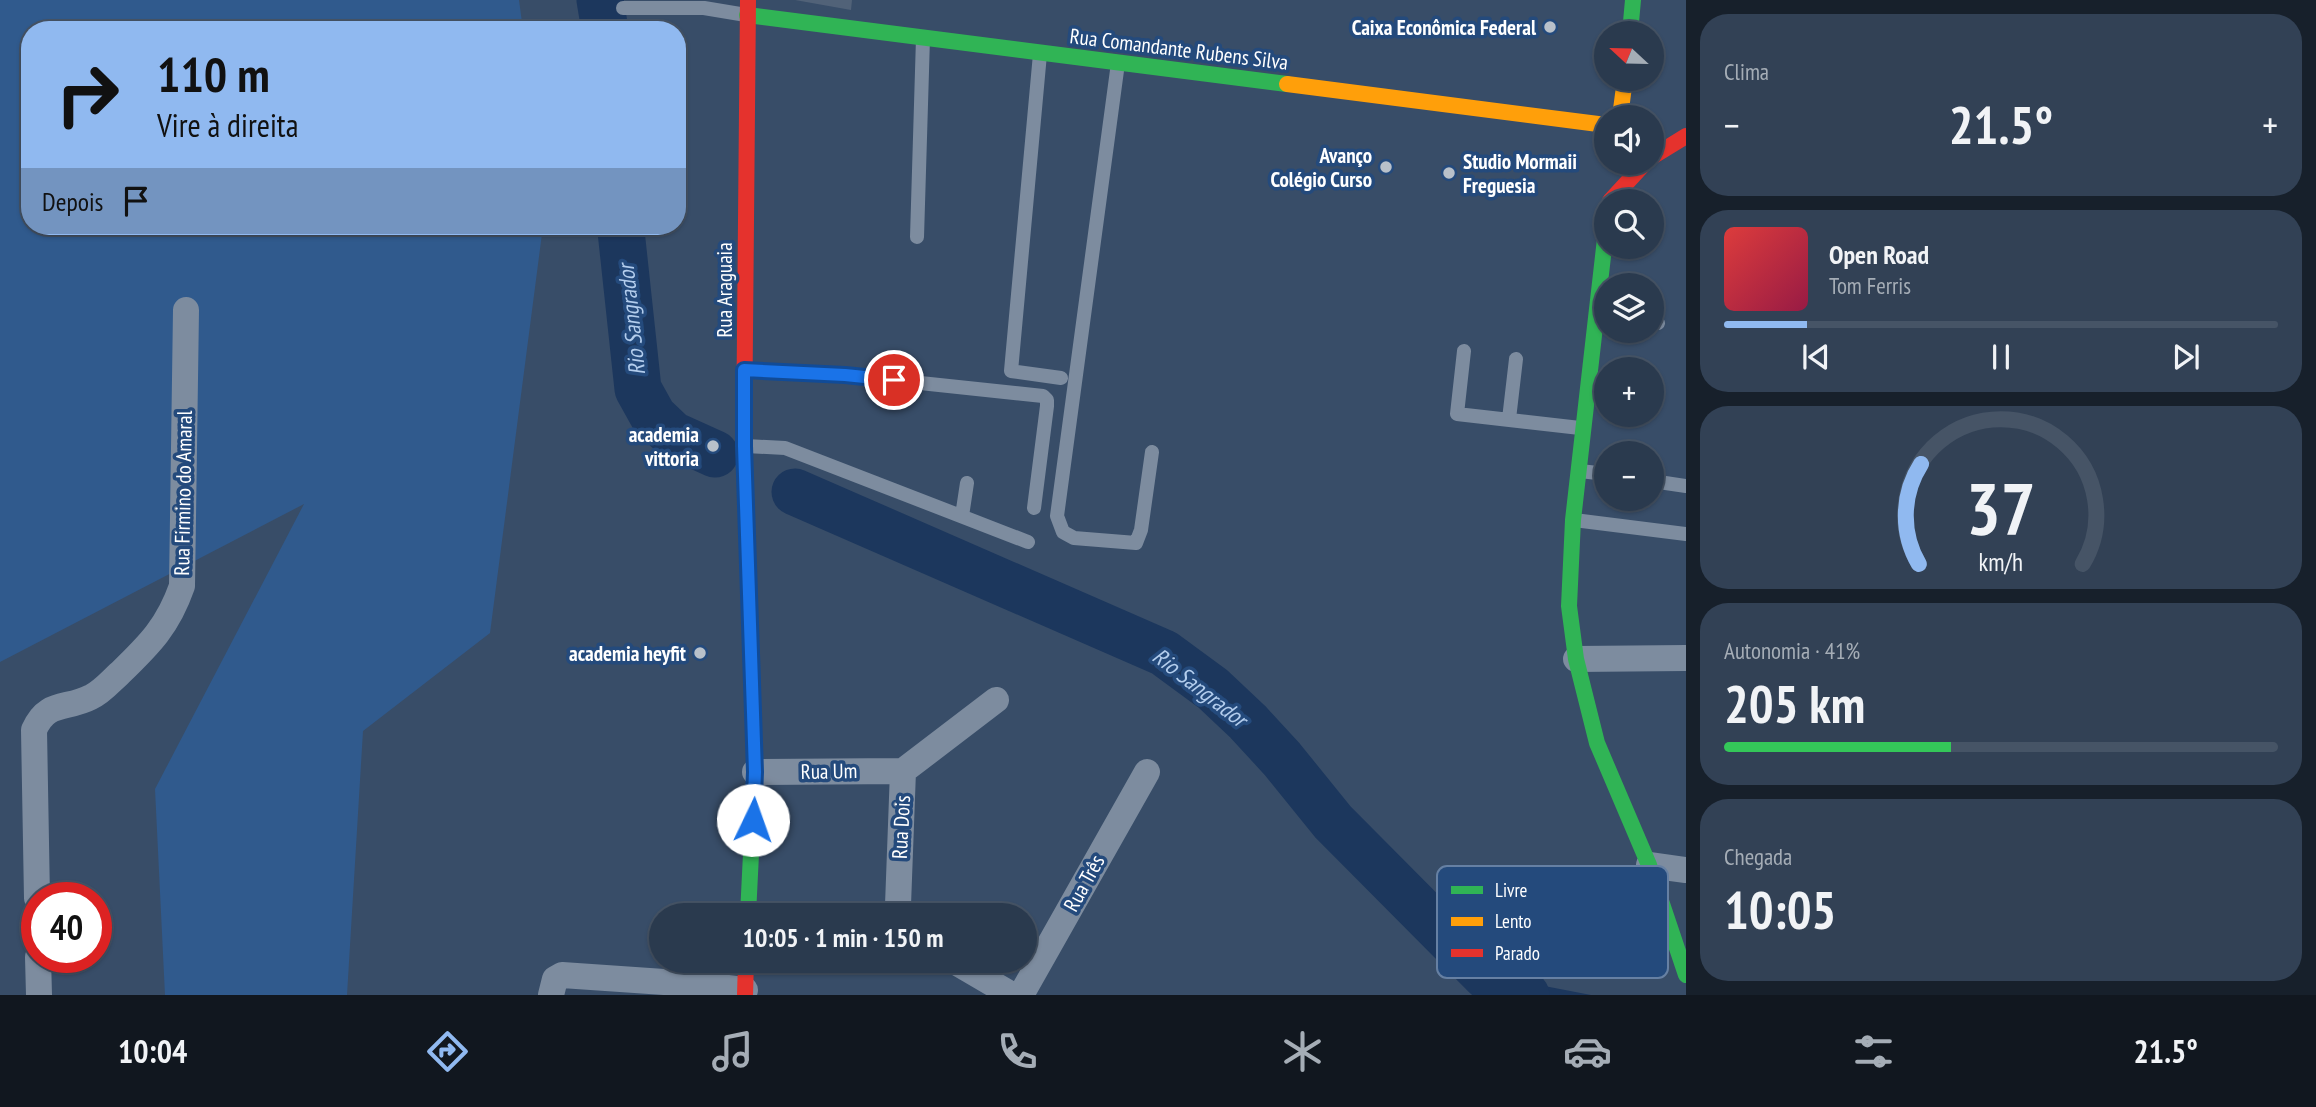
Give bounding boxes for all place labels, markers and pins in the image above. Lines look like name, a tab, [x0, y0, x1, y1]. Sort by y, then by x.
place label: Caixa Econômica Federal	[1352, 14, 1537, 41]
marker: Caixa Econômica Federal	[1542, 19, 1558, 35]
place label: Avanço Colégio Curso	[1271, 142, 1372, 193]
place label: Studio Mormaii Freguesia	[1463, 148, 1577, 199]
marker: Avanço Colégio Curso	[1378, 159, 1394, 175]
marker: Studio Mormaii Freguesia	[1441, 165, 1457, 181]
pin	[864, 350, 924, 410]
place label: academia vittoria	[629, 421, 699, 472]
marker: academia vittoria	[705, 438, 721, 454]
place label: academia heyfit	[569, 640, 686, 667]
marker: academia heyfit	[692, 645, 708, 661]

